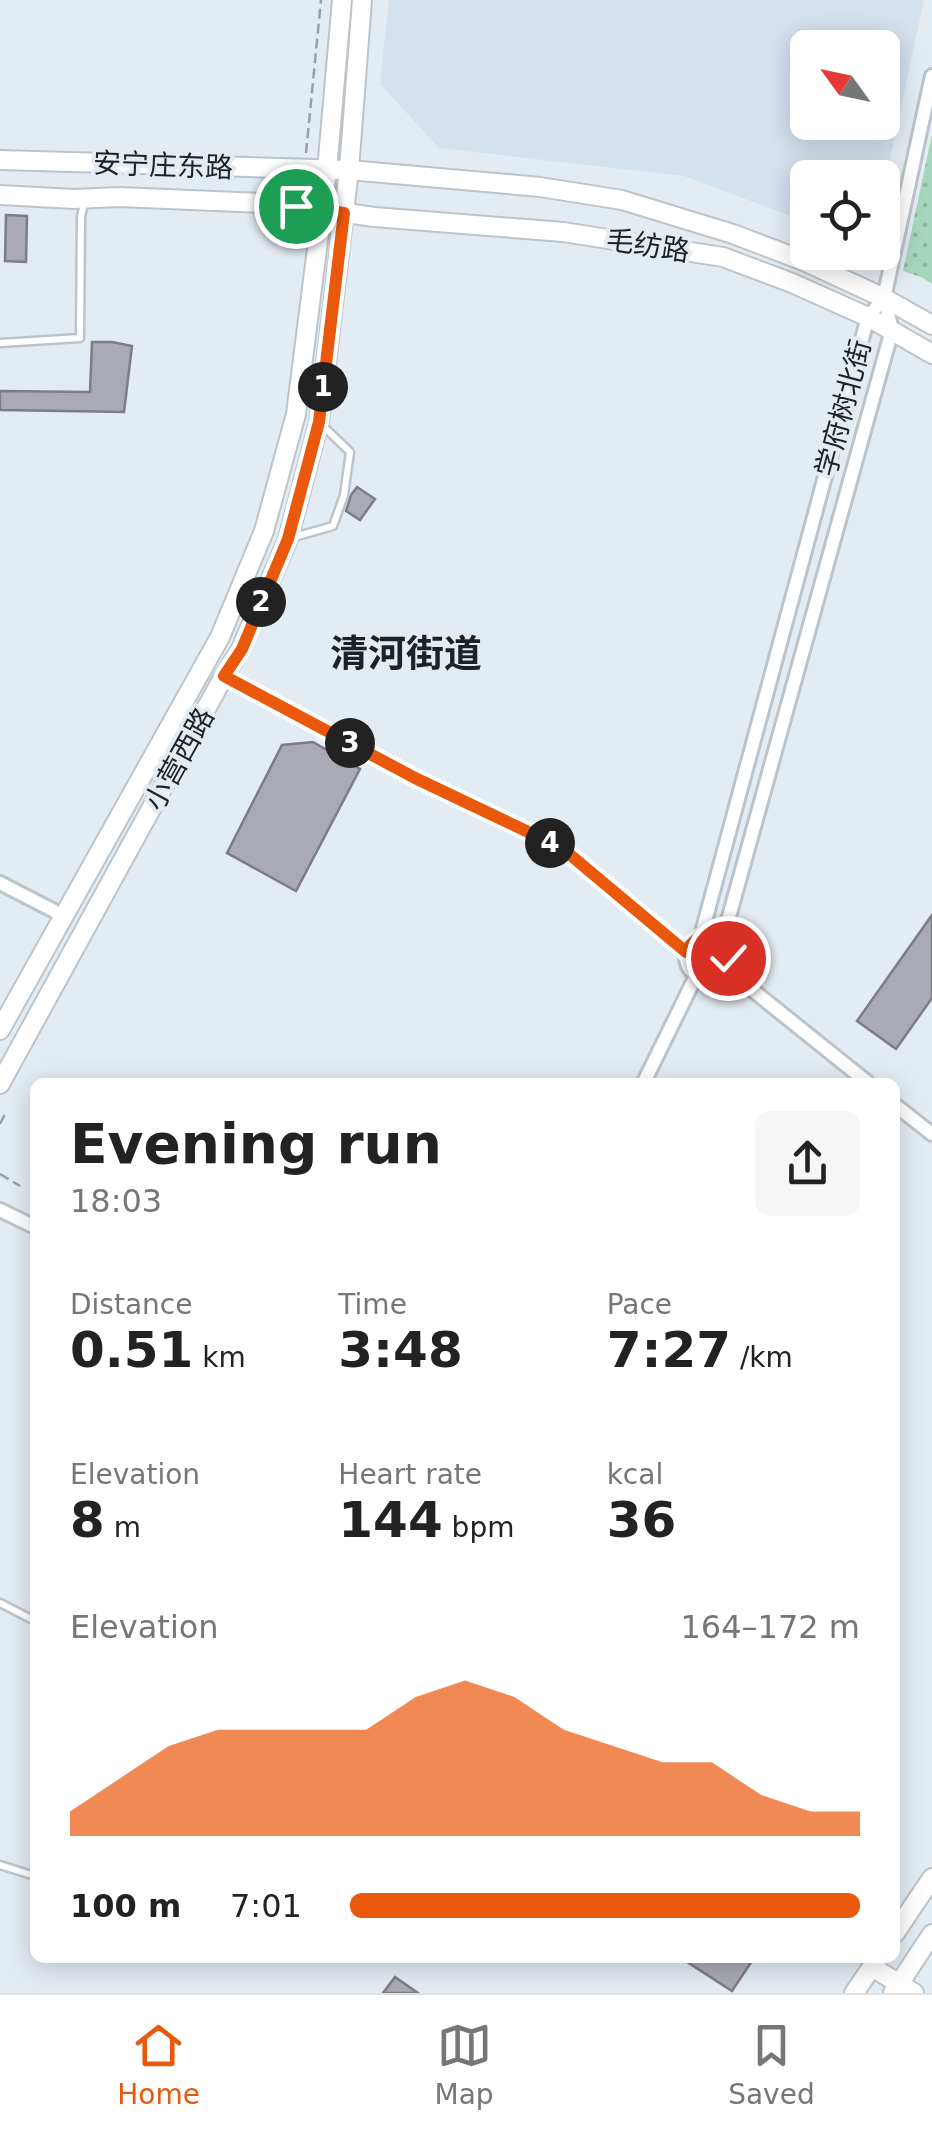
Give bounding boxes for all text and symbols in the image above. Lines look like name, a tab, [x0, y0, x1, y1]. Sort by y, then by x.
north arrow	[790, 30, 900, 140]
map controls	[790, 30, 900, 270]
street label: 安宁庄东路	[92, 147, 234, 184]
button: locate	[790, 160, 900, 270]
pin	[254, 164, 339, 249]
icon: arrive	[269, 179, 324, 234]
street label: 毛纺路	[604, 223, 692, 268]
street label: 学府树北街	[809, 336, 878, 480]
pin: 1	[298, 362, 348, 412]
text: 1	[313, 370, 333, 403]
pin: 2	[236, 577, 286, 627]
text: 2	[251, 585, 271, 618]
district label: 清河街道	[330, 632, 482, 676]
street label: 小营西路	[138, 702, 221, 816]
pin: 3	[325, 718, 375, 768]
text: 3	[340, 726, 360, 759]
pin: 4	[525, 818, 575, 868]
text: 4	[540, 826, 560, 859]
pin	[686, 916, 771, 1001]
icon: check	[701, 931, 756, 986]
button: share	[755, 1111, 860, 1216]
text: Evening run	[70, 1112, 442, 1176]
text: 18:03	[70, 1182, 162, 1220]
text: Distance	[70, 1288, 192, 1321]
text: Time	[338, 1288, 407, 1321]
text: Pace	[607, 1288, 672, 1321]
text: 0.51	[70, 1321, 193, 1379]
text: 3:48	[338, 1321, 463, 1379]
text: 7:27	[607, 1321, 731, 1379]
text: km	[193, 1341, 246, 1374]
text: /km	[731, 1341, 793, 1374]
text: Elevation	[70, 1458, 200, 1491]
text: Heart rate	[338, 1458, 482, 1491]
text: kcal	[607, 1458, 663, 1491]
text: 8	[70, 1491, 105, 1549]
text: 144	[338, 1491, 443, 1549]
text: 36	[607, 1491, 676, 1549]
text: m	[105, 1511, 141, 1544]
text: bpm	[443, 1511, 514, 1544]
text: Elevation	[70, 1608, 219, 1646]
text: 164–172 m	[681, 1608, 860, 1646]
text: 100 m	[70, 1887, 181, 1925]
text: 7:01	[230, 1887, 302, 1925]
tab: Home	[117, 2018, 200, 2111]
tab: Map	[435, 2018, 494, 2111]
tab: Saved	[728, 2018, 815, 2111]

